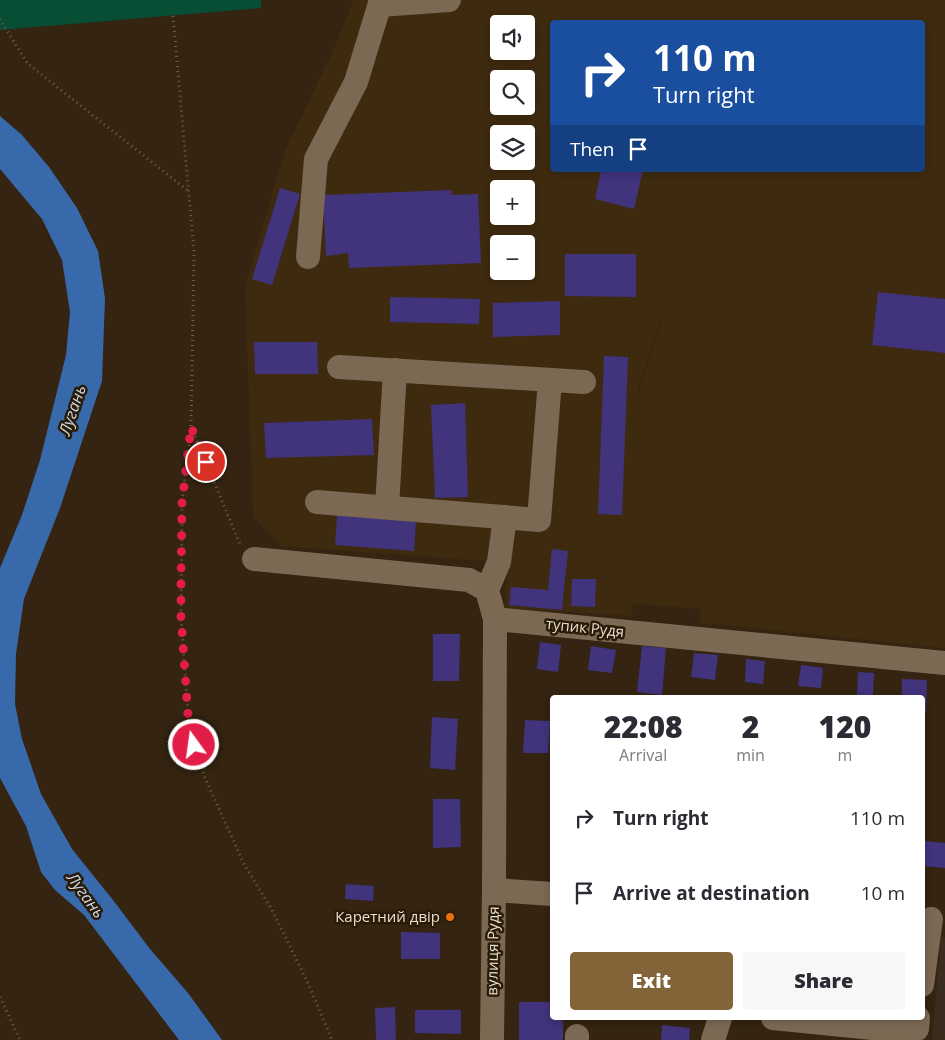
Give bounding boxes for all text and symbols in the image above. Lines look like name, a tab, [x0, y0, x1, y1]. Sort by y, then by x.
map controls	[490, 15, 535, 280]
button: sound	[490, 15, 535, 60]
text: 110 m	[653, 34, 757, 81]
icon: right	[570, 40, 635, 105]
button: search	[490, 70, 535, 115]
text: Turn right	[653, 79, 755, 109]
button: layers	[490, 125, 535, 170]
icon: arrive	[624, 135, 652, 163]
text: Then	[570, 136, 614, 162]
button: +	[490, 180, 535, 225]
button: −	[490, 235, 535, 280]
water label: Лугань	[53, 382, 91, 439]
pin	[185, 441, 227, 483]
icon: arrive	[192, 448, 220, 476]
street label: тупик Рудя	[545, 613, 625, 641]
text: 22:08	[604, 706, 683, 747]
text: 2	[742, 706, 759, 747]
text: 120	[819, 706, 871, 747]
position arrow	[167, 718, 219, 770]
text: Arrival	[619, 744, 667, 766]
text: min	[736, 744, 765, 766]
text: m	[838, 744, 852, 766]
icon: right	[570, 804, 598, 832]
text: Turn right	[613, 805, 708, 831]
text: 110 m	[850, 805, 905, 831]
water label: Лугань	[61, 867, 110, 922]
icon: arrive	[570, 879, 598, 907]
text: Arrive at destination	[613, 880, 810, 906]
text: 10 m	[861, 880, 905, 906]
place label: Каретний двір	[335, 906, 440, 926]
street label: вулиця Рудя	[481, 906, 503, 996]
marker: Каретний двір	[444, 911, 456, 923]
button: Exit	[570, 952, 733, 1010]
button: Share	[743, 952, 905, 1010]

